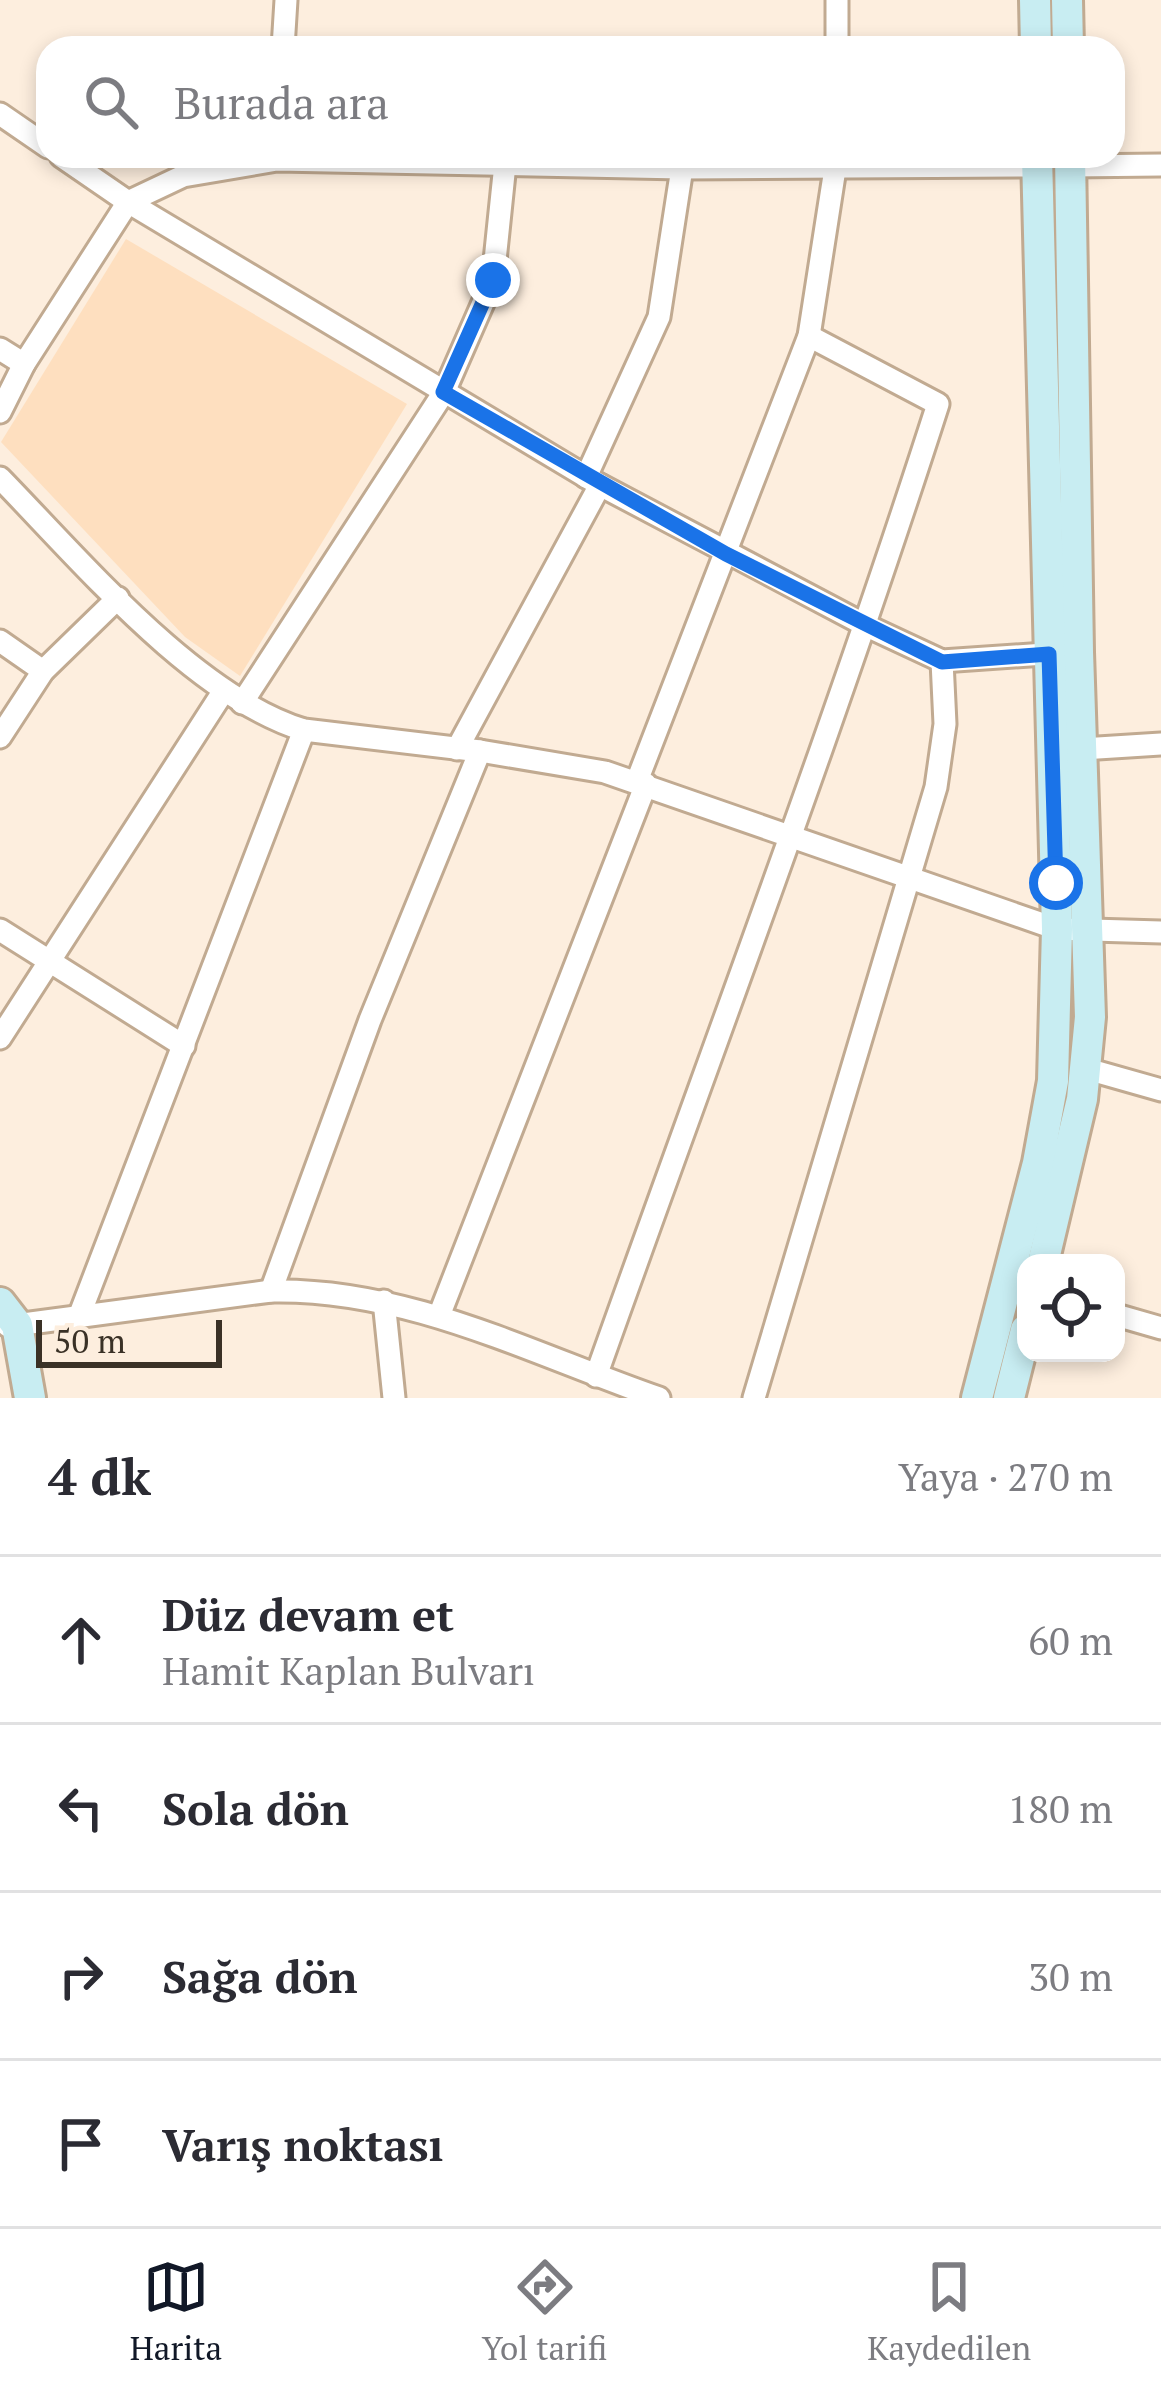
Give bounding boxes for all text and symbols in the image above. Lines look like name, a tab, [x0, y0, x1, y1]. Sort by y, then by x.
search box	[36, 36, 1125, 168]
icon: search	[78, 69, 144, 135]
text: Burada ara	[174, 72, 389, 132]
route end	[466, 253, 520, 307]
route start	[1029, 856, 1083, 910]
map controls	[1017, 1254, 1125, 1362]
button: locate	[1017, 1254, 1125, 1362]
scale bar	[36, 1314, 222, 1367]
text: 50 m	[54, 1319, 126, 1362]
text: 4 dk	[48, 1442, 151, 1510]
text: Yaya · 270 m	[898, 1450, 1113, 1502]
text: Düz devam et	[162, 1584, 454, 1644]
icon: ahead	[48, 1607, 114, 1673]
text: 60 m	[1028, 1614, 1113, 1666]
text: Hamit Kaplan Bulvarı	[162, 1644, 535, 1696]
icon: left	[48, 1775, 114, 1841]
text: Sola dön	[162, 1778, 349, 1838]
text: 180 m	[1008, 1782, 1113, 1834]
icon: right	[48, 1943, 114, 2009]
text: Sağa dön	[162, 1946, 357, 2006]
text: 30 m	[1028, 1950, 1113, 2002]
icon: arrive	[48, 2111, 114, 2177]
text: Varış noktası	[162, 2114, 444, 2174]
tab: Harita	[130, 2254, 222, 2369]
tab: Yol tarifi	[482, 2254, 608, 2369]
tab: Kaydedilen	[867, 2254, 1031, 2369]

